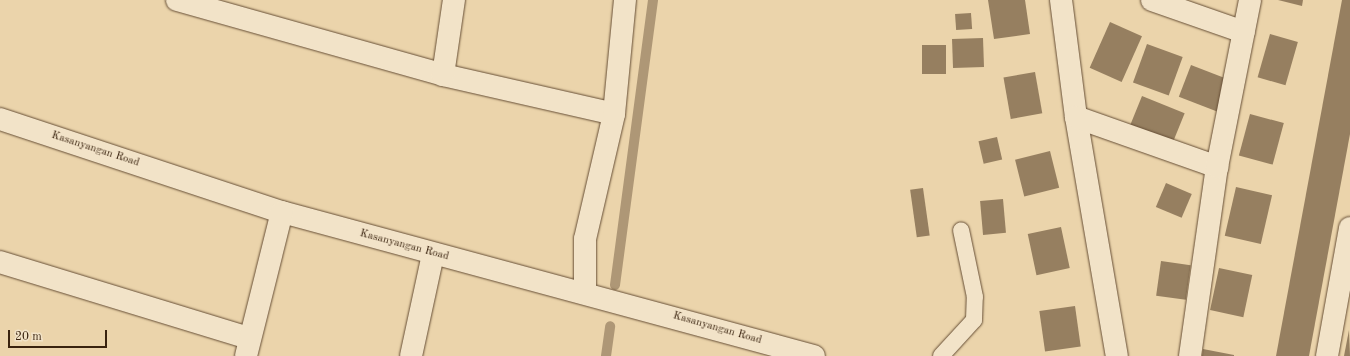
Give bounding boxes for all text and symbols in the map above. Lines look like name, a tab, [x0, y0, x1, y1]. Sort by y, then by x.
street label: Kasanyangan Road	[49, 130, 141, 170]
street label: Kasanyangan Road	[358, 228, 450, 264]
street label: Kasanyangan Road	[671, 310, 763, 348]
scale bar	[10, 322, 109, 348]
text: 20 m	[15, 331, 42, 343]

